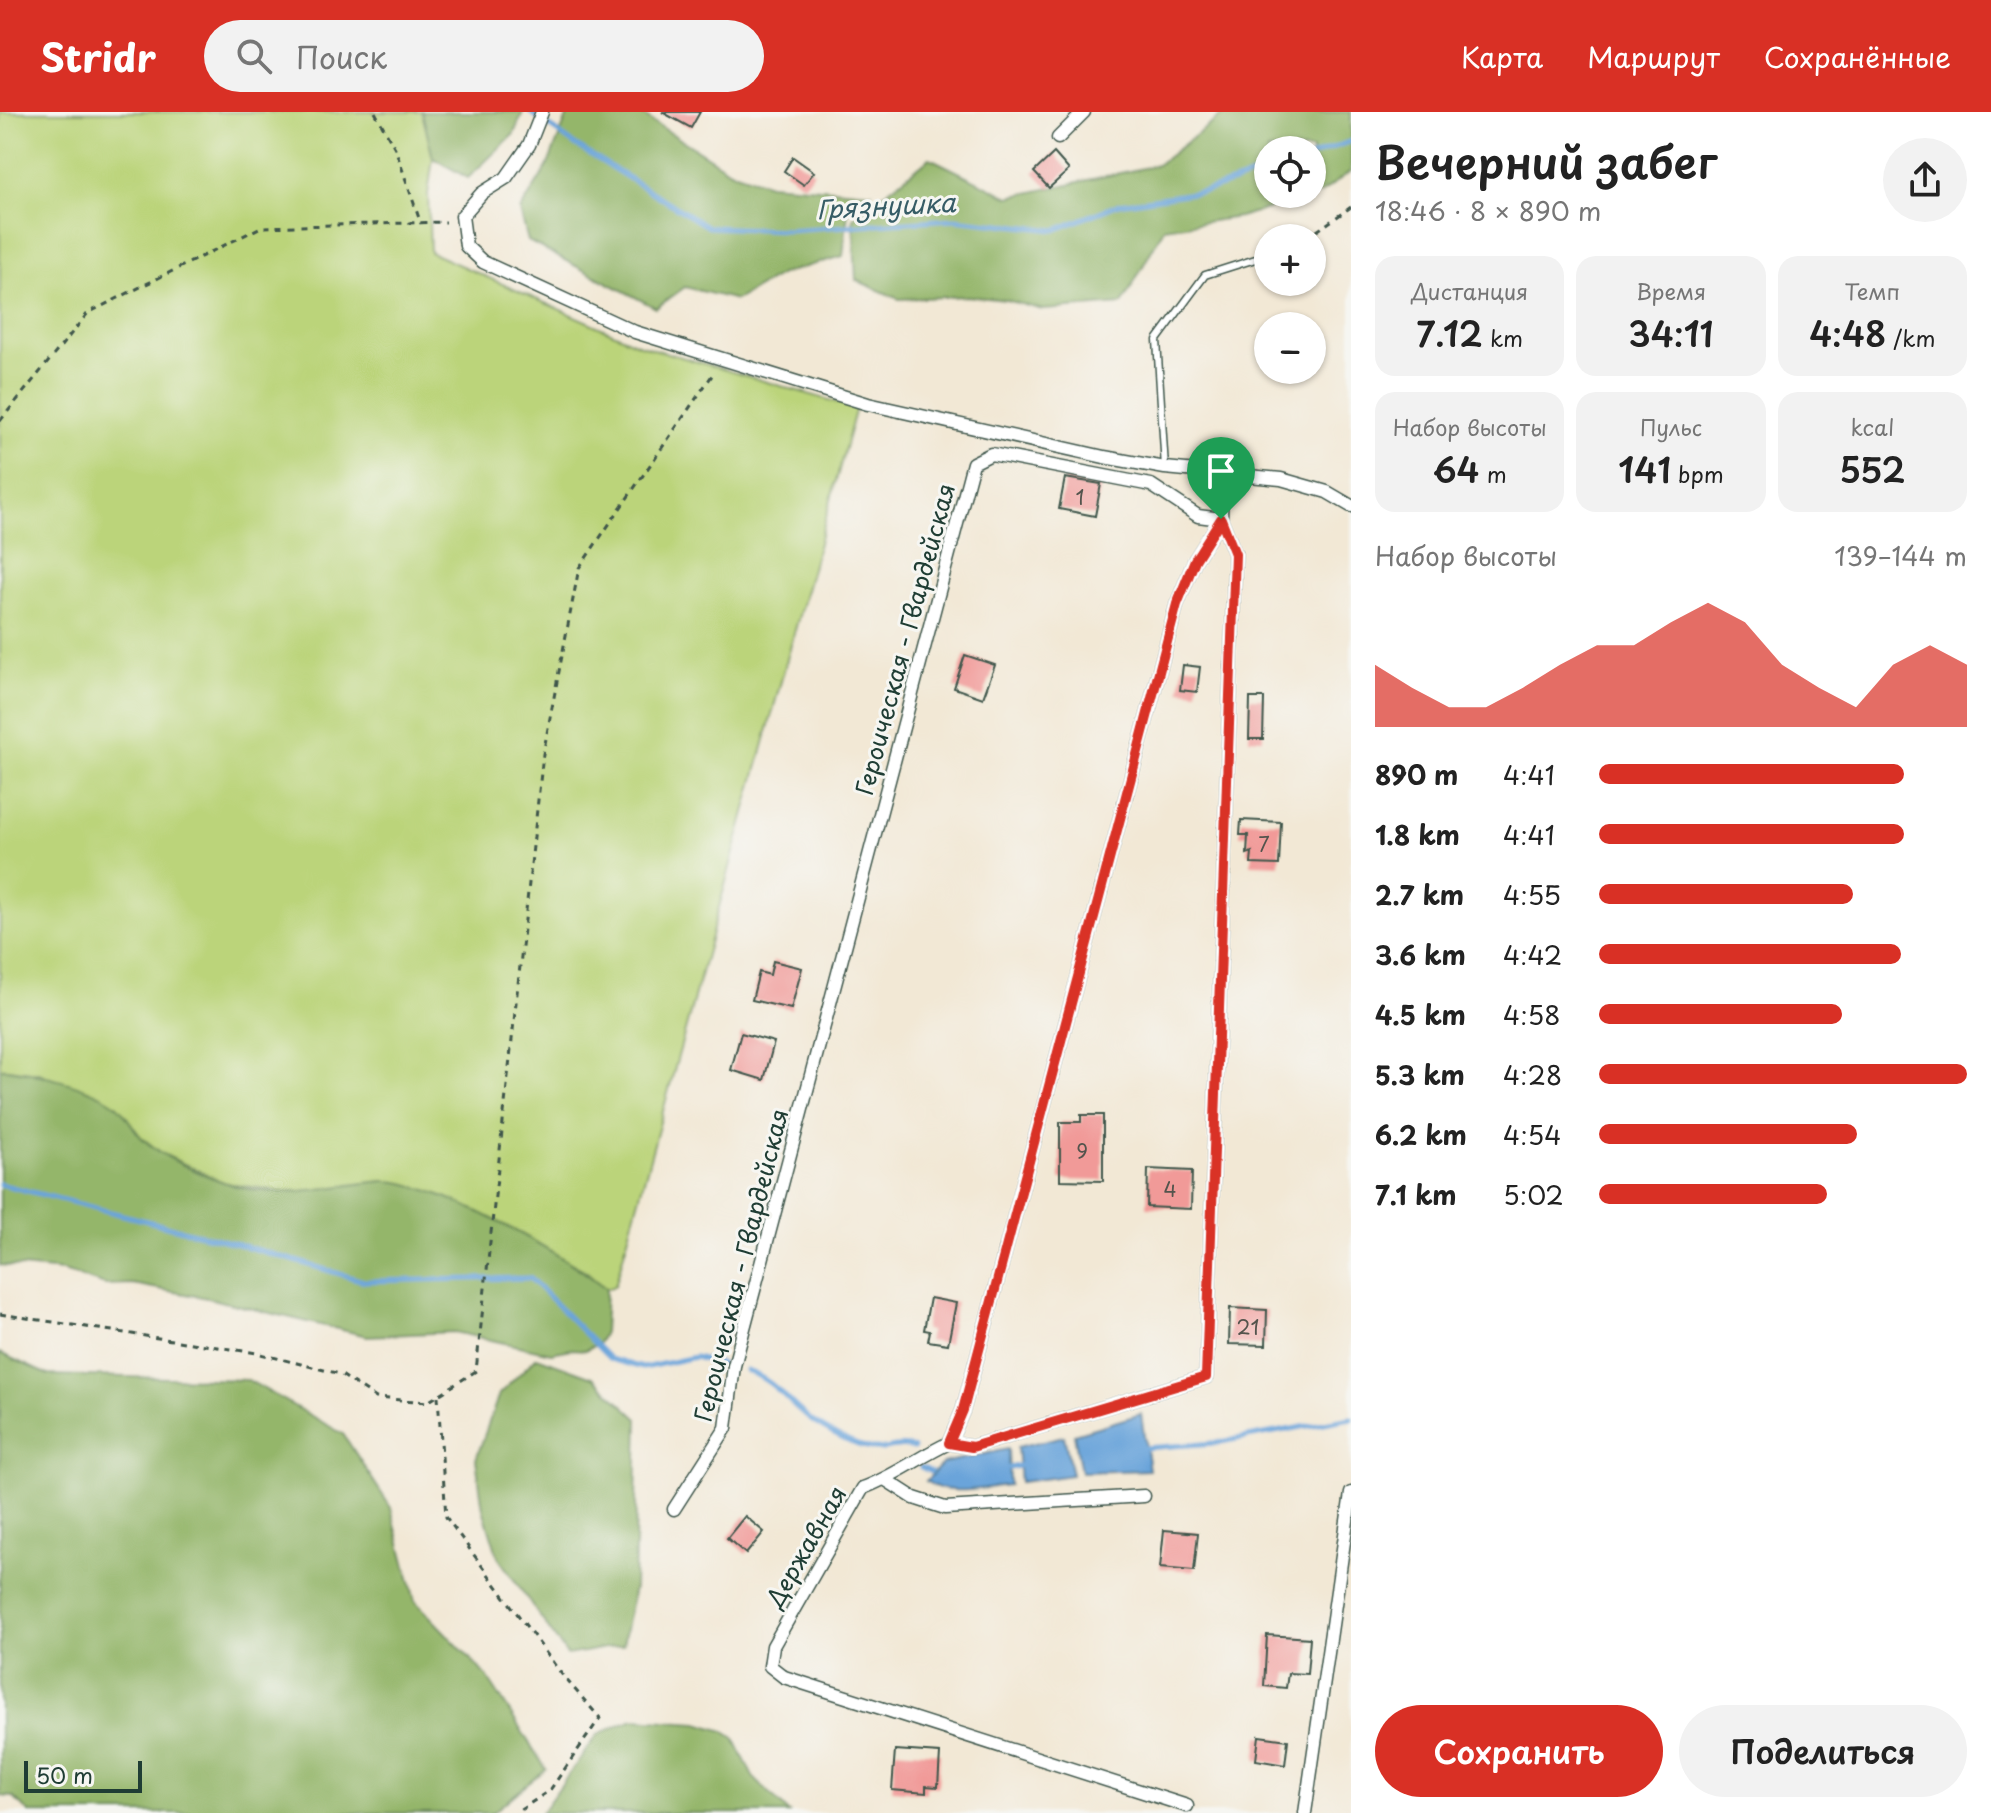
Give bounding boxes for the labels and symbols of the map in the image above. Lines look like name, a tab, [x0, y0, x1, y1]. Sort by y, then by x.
water label: Грязнушка	[815, 182, 957, 228]
pin	[1187, 437, 1255, 519]
street label: Героическая - Гвардейская	[845, 479, 963, 799]
house number: 1	[1076, 482, 1084, 512]
house number: 7	[1258, 829, 1270, 859]
street label: Героическая - Гвардейская	[684, 1105, 796, 1425]
house number: 9	[1076, 1136, 1088, 1166]
house number: 4	[1163, 1174, 1177, 1204]
house number: 21	[1236, 1312, 1260, 1342]
street label: Державная	[755, 1479, 854, 1614]
scale bar	[24, 1757, 142, 1793]

